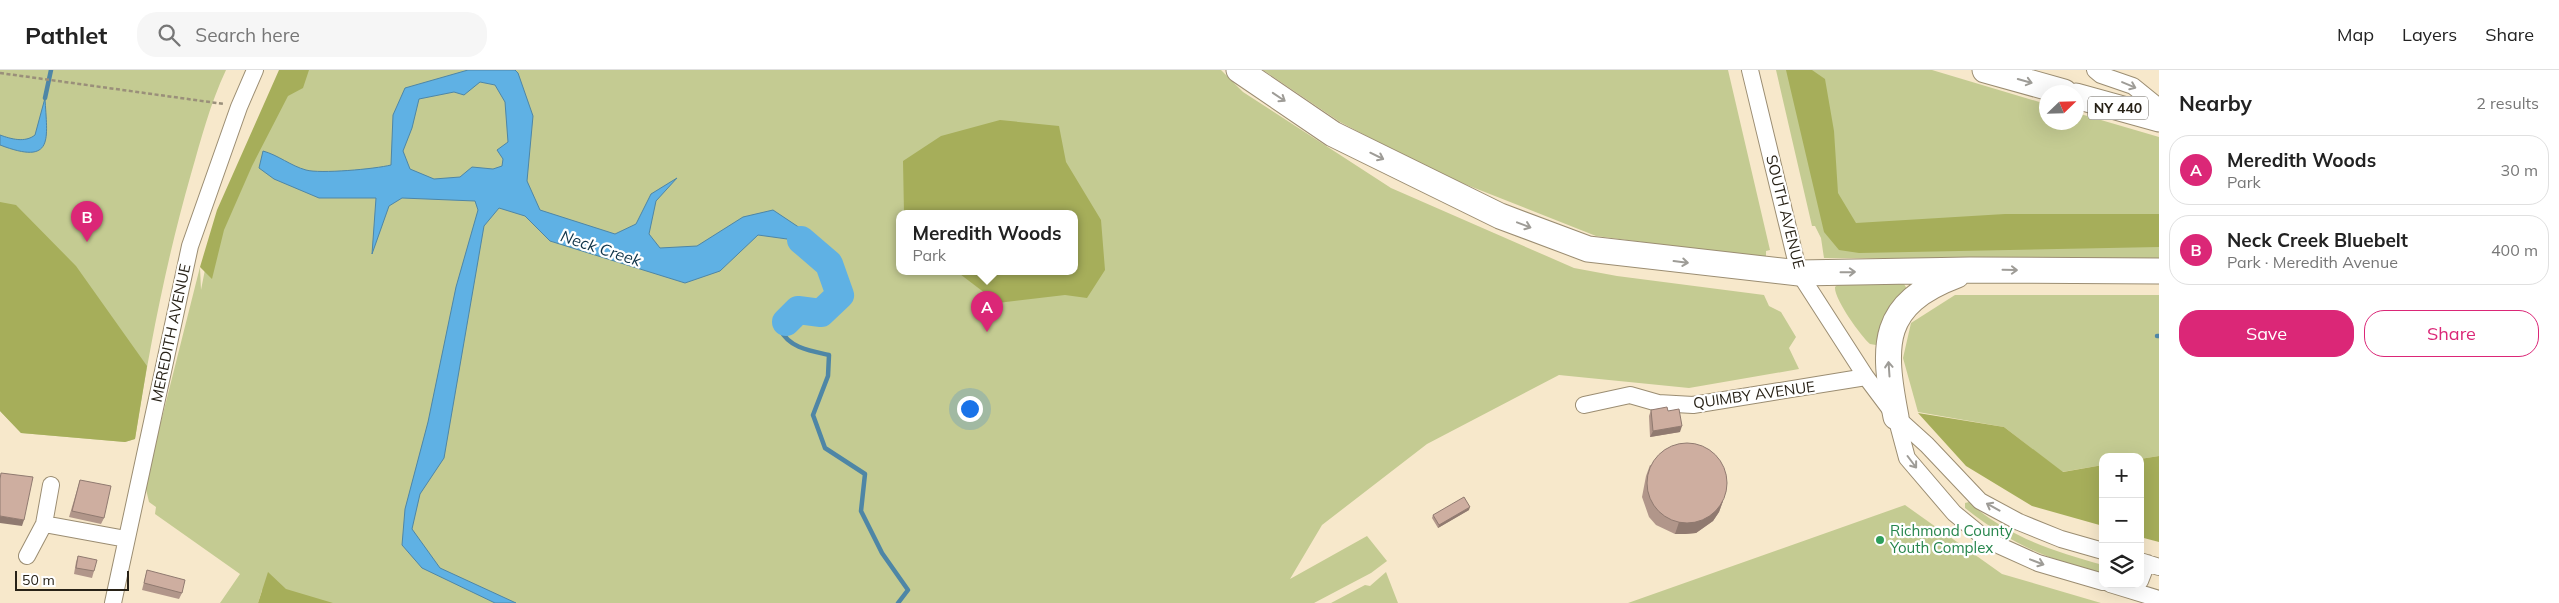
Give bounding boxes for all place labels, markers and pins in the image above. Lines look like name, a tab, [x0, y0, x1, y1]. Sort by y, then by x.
pin: B	[71, 201, 103, 242]
pin: A	[971, 291, 1003, 332]
place label: Richmond County Youth Complex	[1889, 521, 2013, 557]
marker: Richmond County Youth Complex	[1874, 534, 1886, 546]

